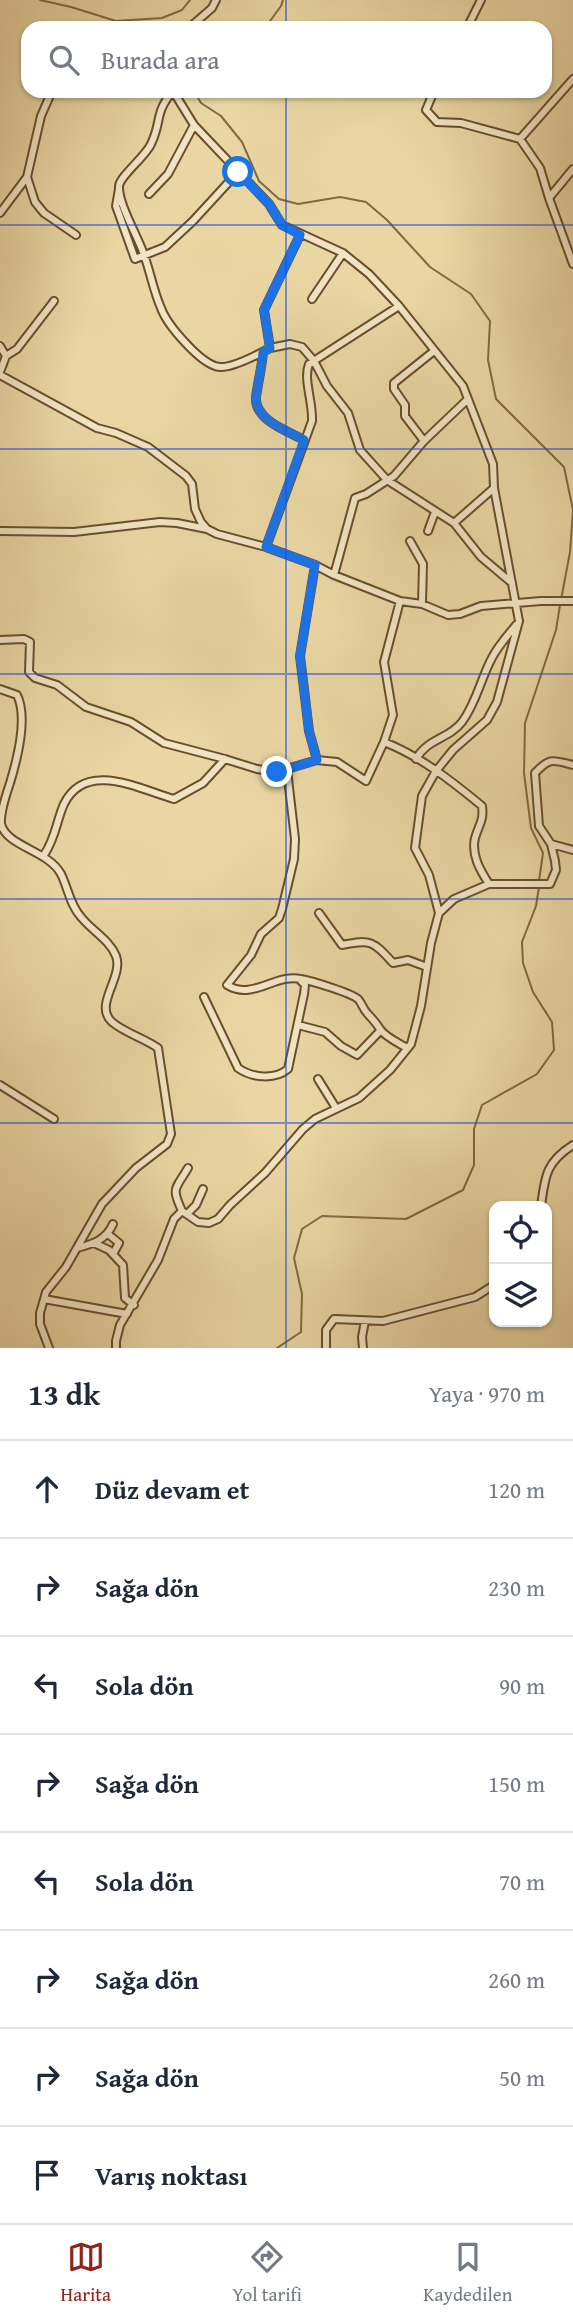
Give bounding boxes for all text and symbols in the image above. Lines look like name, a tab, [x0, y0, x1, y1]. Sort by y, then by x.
search box	[21, 21, 552, 98]
text: Burada ara	[101, 40, 220, 79]
icon: search	[45, 41, 83, 79]
route start	[222, 156, 253, 187]
route end	[261, 756, 292, 787]
map controls	[489, 1201, 552, 1327]
button: locate	[489, 1201, 552, 1264]
button: layers	[489, 1264, 552, 1327]
text: 13 dk	[28, 1372, 100, 1416]
text: Yaya · 970 m	[429, 1377, 545, 1410]
icon: ahead	[28, 1470, 66, 1508]
text: Düz devam et	[95, 1470, 249, 1509]
text: 120 m	[488, 1473, 545, 1506]
icon: right	[28, 1568, 66, 1606]
text: Sağa dön	[95, 1568, 199, 1607]
text: 230 m	[488, 1571, 545, 1604]
icon: left	[28, 1666, 66, 1704]
text: Sola dön	[95, 1666, 194, 1705]
text: 90 m	[499, 1669, 545, 1702]
icon: right	[28, 1764, 66, 1802]
text: Sağa dön	[95, 1764, 199, 1803]
text: 150 m	[488, 1767, 545, 1800]
icon: left	[28, 1862, 66, 1900]
text: Sola dön	[95, 1862, 194, 1901]
text: 70 m	[499, 1865, 545, 1898]
icon: right	[28, 1960, 66, 1998]
text: Sağa dön	[95, 1960, 199, 1999]
text: 260 m	[488, 1963, 545, 1996]
icon: right	[28, 2058, 66, 2096]
text: Sağa dön	[95, 2058, 199, 2097]
text: 50 m	[499, 2061, 545, 2094]
icon: arrive	[28, 2156, 66, 2194]
text: Varış noktası	[95, 2156, 247, 2195]
tab: Harita	[61, 2238, 111, 2308]
tab: Yol tarifi	[232, 2238, 302, 2308]
tab: Kaydedilen	[423, 2238, 512, 2308]

